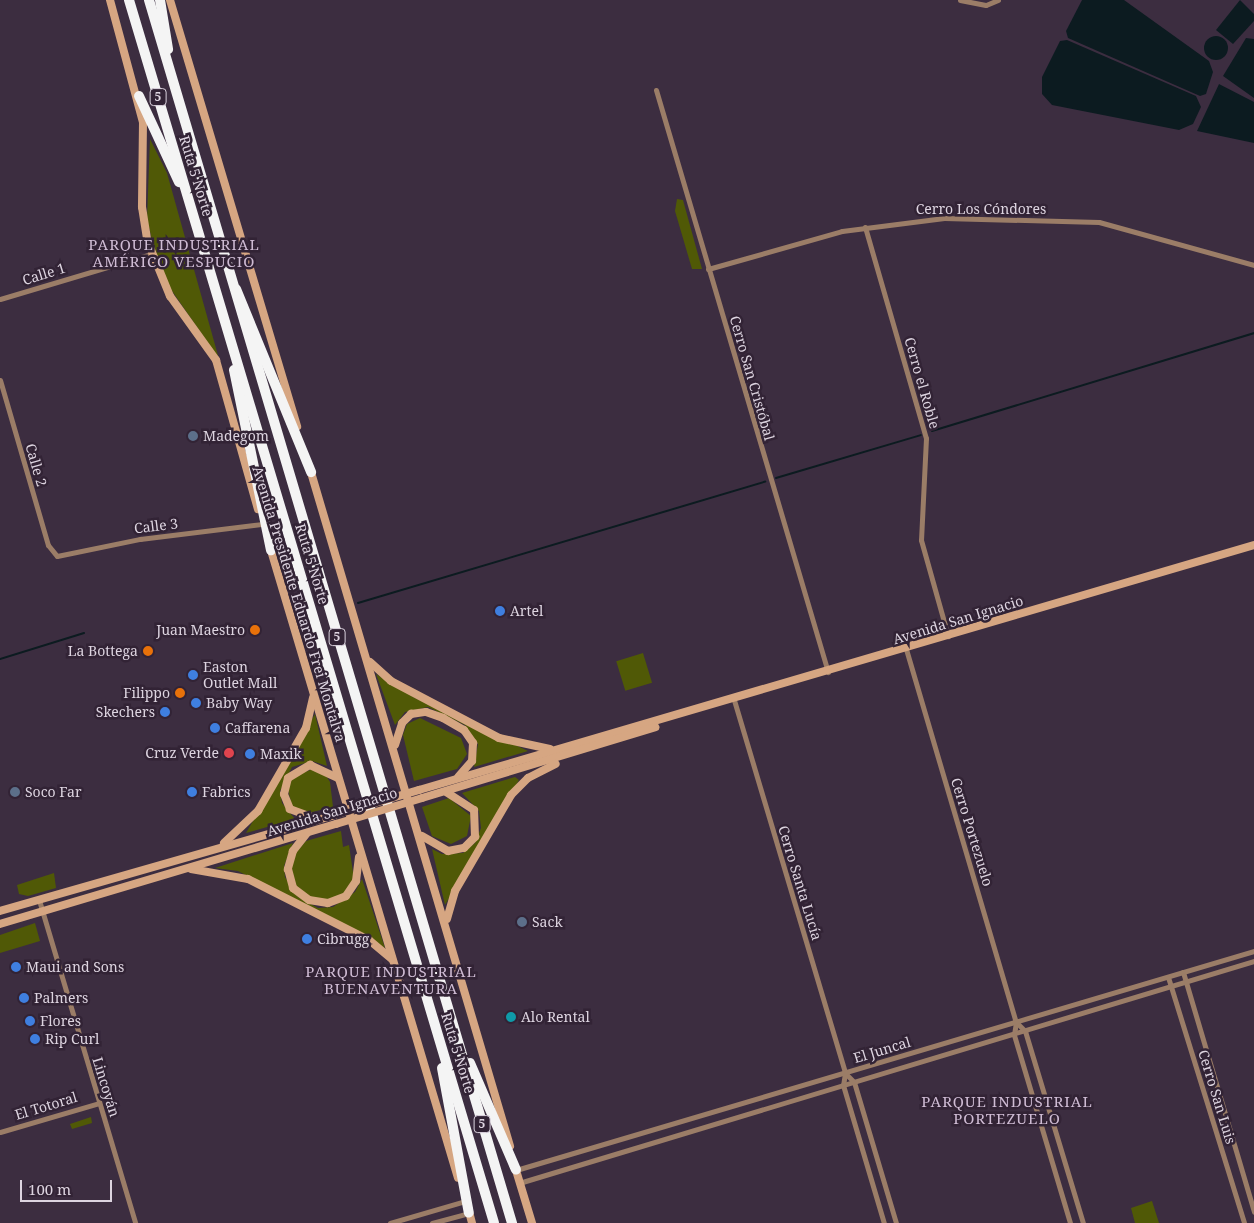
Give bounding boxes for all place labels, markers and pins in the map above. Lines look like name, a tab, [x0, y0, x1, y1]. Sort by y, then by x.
place label: Madegom	[203, 428, 269, 444]
marker: Madegom	[187, 430, 199, 442]
place label: Artel	[510, 603, 543, 619]
marker: Artel	[494, 605, 506, 617]
place label: Juan Maestro	[156, 622, 245, 638]
marker: Juan Maestro	[249, 624, 261, 636]
place label: La Bottega	[68, 643, 138, 659]
marker: La Bottega	[142, 645, 154, 657]
place label: Easton Outlet Mall	[203, 659, 277, 692]
marker: Easton Outlet Mall	[187, 669, 199, 681]
place label: Filippo	[123, 685, 170, 701]
marker: Filippo	[174, 687, 186, 699]
place label: Baby Way	[206, 695, 272, 711]
marker: Baby Way	[190, 697, 202, 709]
place label: Skechers	[96, 704, 155, 720]
marker: Skechers	[159, 706, 171, 718]
place label: Caffarena	[225, 720, 290, 736]
marker: Caffarena	[209, 722, 221, 734]
place label: Cruz Verde	[145, 745, 219, 761]
place label: Maxik	[260, 746, 302, 762]
marker: Cruz Verde	[223, 747, 235, 759]
marker: Maxik	[244, 748, 256, 760]
place label: Soco Far	[25, 784, 81, 800]
place label: Fabrics	[202, 784, 250, 800]
marker: Soco Far	[9, 786, 21, 798]
marker: Fabrics	[186, 786, 198, 798]
place label: Sack	[532, 914, 563, 930]
marker: Sack	[516, 916, 528, 928]
place label: Cibrugg	[317, 931, 369, 947]
marker: Cibrugg	[301, 933, 313, 945]
place label: Maui and Sons	[26, 959, 124, 975]
marker: Maui and Sons	[10, 961, 22, 973]
place label: Palmers	[34, 990, 88, 1006]
marker: Palmers	[18, 992, 30, 1004]
place label: Alo Rental	[521, 1009, 590, 1025]
marker: Alo Rental	[505, 1011, 517, 1023]
place label: Flores	[40, 1013, 81, 1029]
marker: Flores	[24, 1015, 36, 1027]
place label: Rip Curl	[45, 1031, 99, 1047]
marker: Rip Curl	[29, 1033, 41, 1045]

